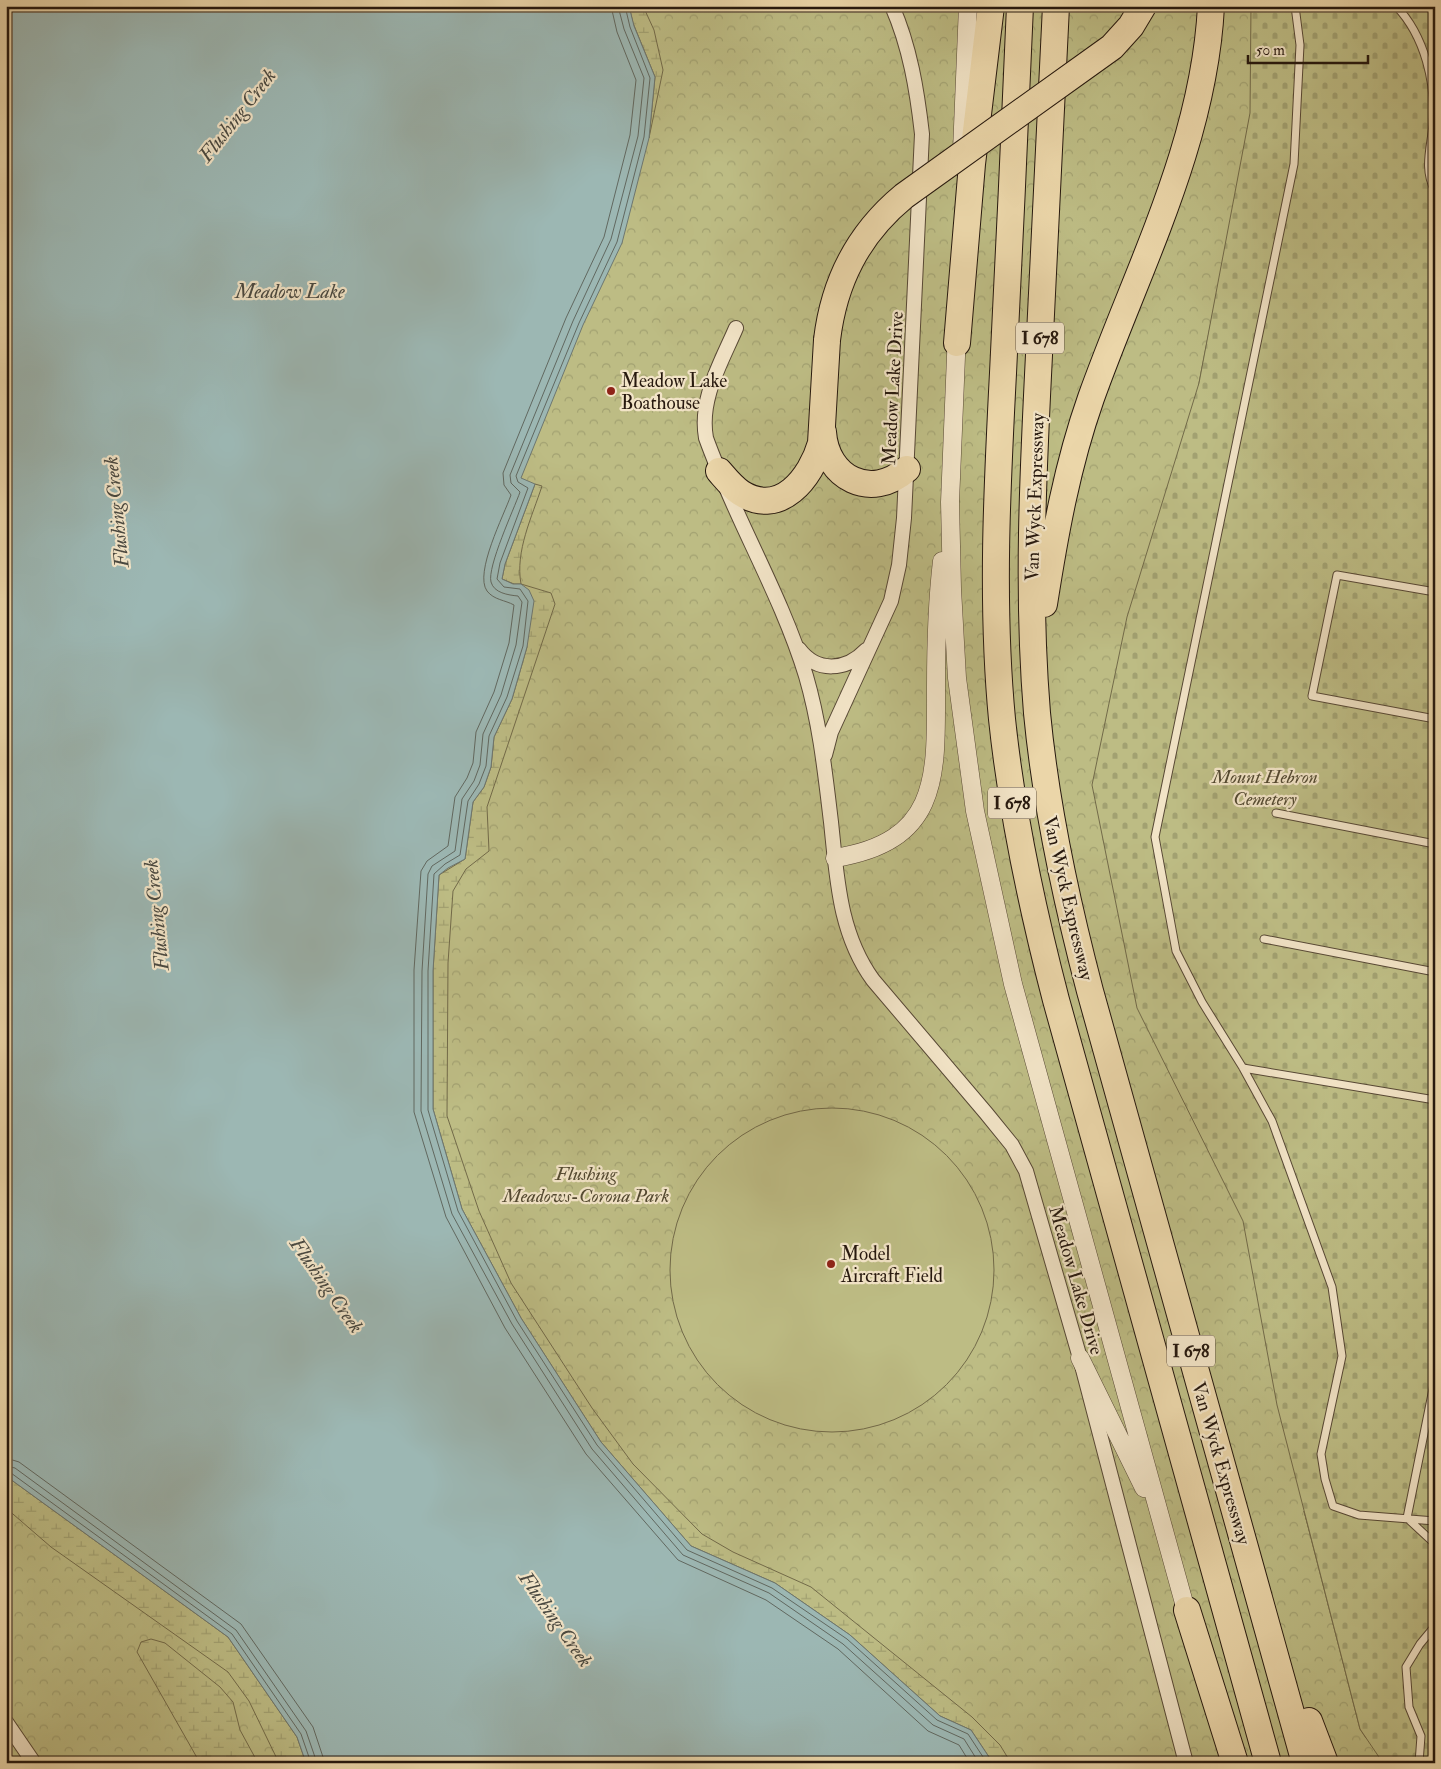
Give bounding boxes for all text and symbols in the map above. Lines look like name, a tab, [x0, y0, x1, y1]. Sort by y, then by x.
scale bar	[1248, 32, 1368, 64]
text: 50 m	[1256, 41, 1285, 60]
water label: Flushing Creek	[193, 64, 282, 168]
water label: Meadow Lake	[234, 279, 345, 304]
street label: Meadow Lake Drive	[877, 311, 909, 465]
road number: I 678	[1016, 322, 1064, 353]
place label: Meadow Lake Boathouse	[621, 369, 727, 415]
marker: Meadow Lake Boathouse	[605, 385, 617, 397]
street label: Van Wyck Expressway	[1020, 412, 1051, 582]
water label: Flushing Creek	[98, 455, 135, 570]
park label: Mount Hebron Cemetery	[1211, 765, 1318, 811]
road number: I 678	[988, 788, 1036, 818]
street label: Van Wyck Expressway	[1036, 814, 1099, 984]
water label: Flushing Creek	[138, 858, 175, 973]
park label: Flushing Meadows-Corona Park	[502, 1162, 669, 1208]
street label: Meadow Lake Drive	[1043, 1203, 1109, 1358]
water label: Flushing Creek	[284, 1232, 369, 1338]
place label: Model Aircraft Field	[840, 1242, 943, 1288]
marker: Model Aircraft Field	[825, 1258, 837, 1270]
road number: I 678	[1167, 1335, 1215, 1366]
street label: Van Wyck Expressway	[1185, 1379, 1256, 1548]
water label: Flushing Creek	[513, 1566, 598, 1672]

